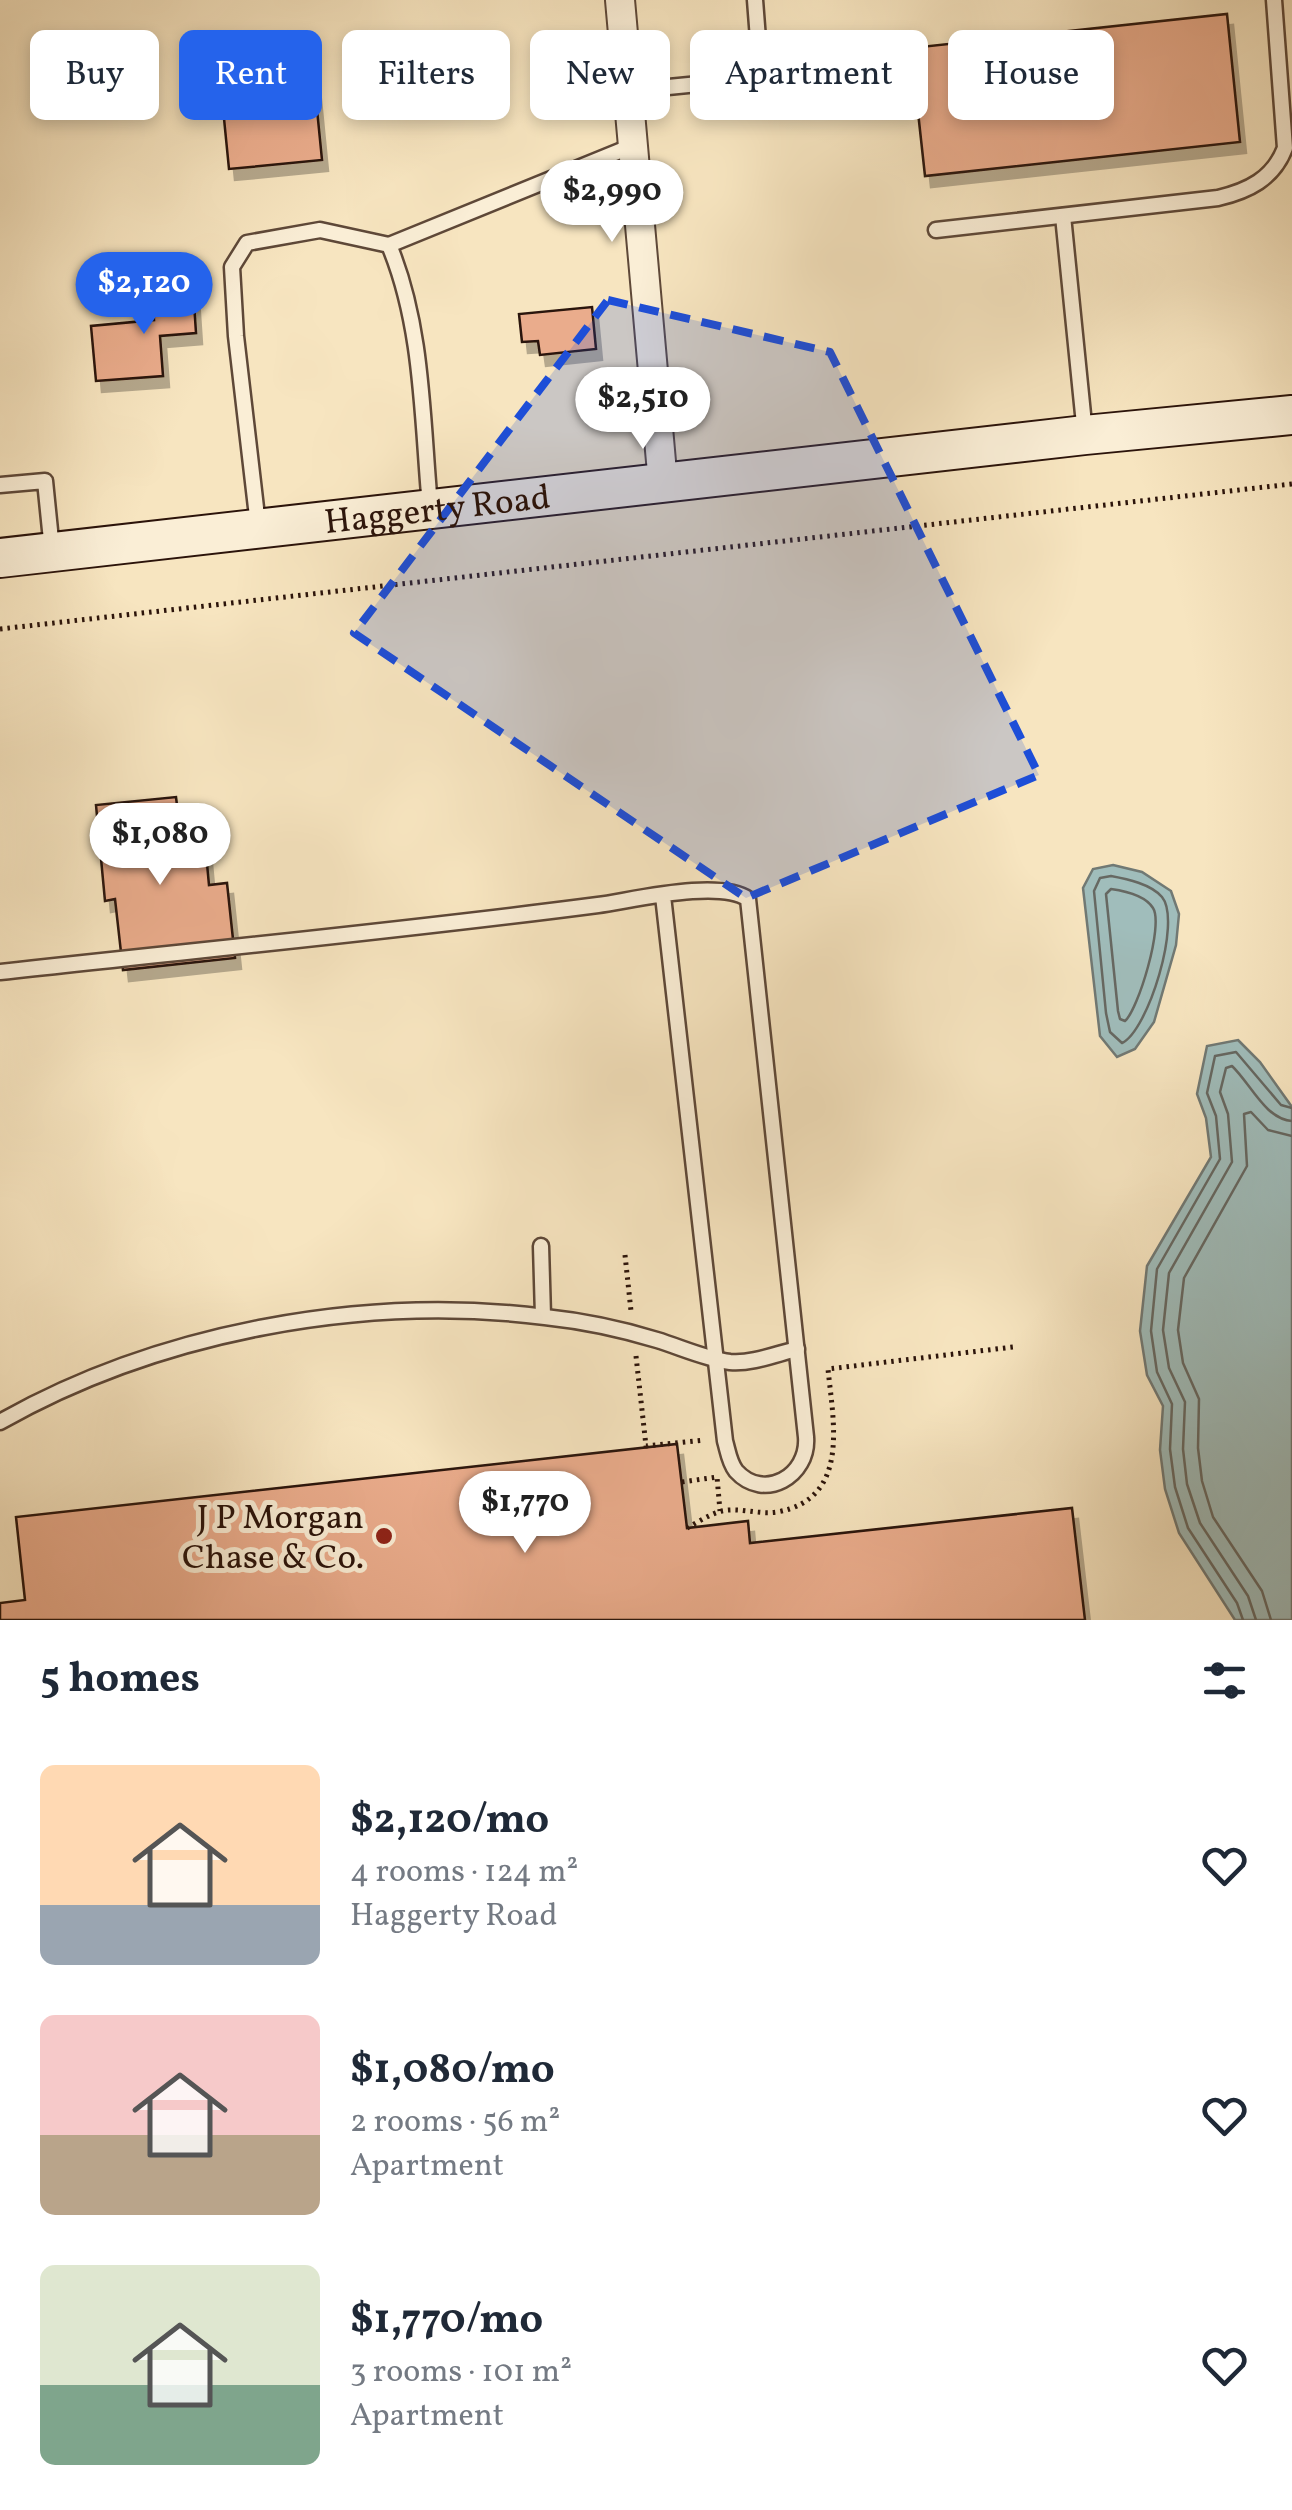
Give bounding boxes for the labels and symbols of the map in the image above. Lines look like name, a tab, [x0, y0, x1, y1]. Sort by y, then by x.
pin: $2,990	[531, 160, 693, 245]
pin: $2,120	[63, 252, 225, 337]
pin: $2,510	[562, 367, 724, 452]
street label: Haggerty Road	[322, 475, 553, 548]
pin: $1,080	[79, 803, 241, 888]
pin: $1,770	[444, 1471, 606, 1556]
place label: J P Morgan Chase & Co.	[182, 1495, 364, 1583]
marker: J P Morgan Chase & Co.	[373, 1525, 395, 1547]

